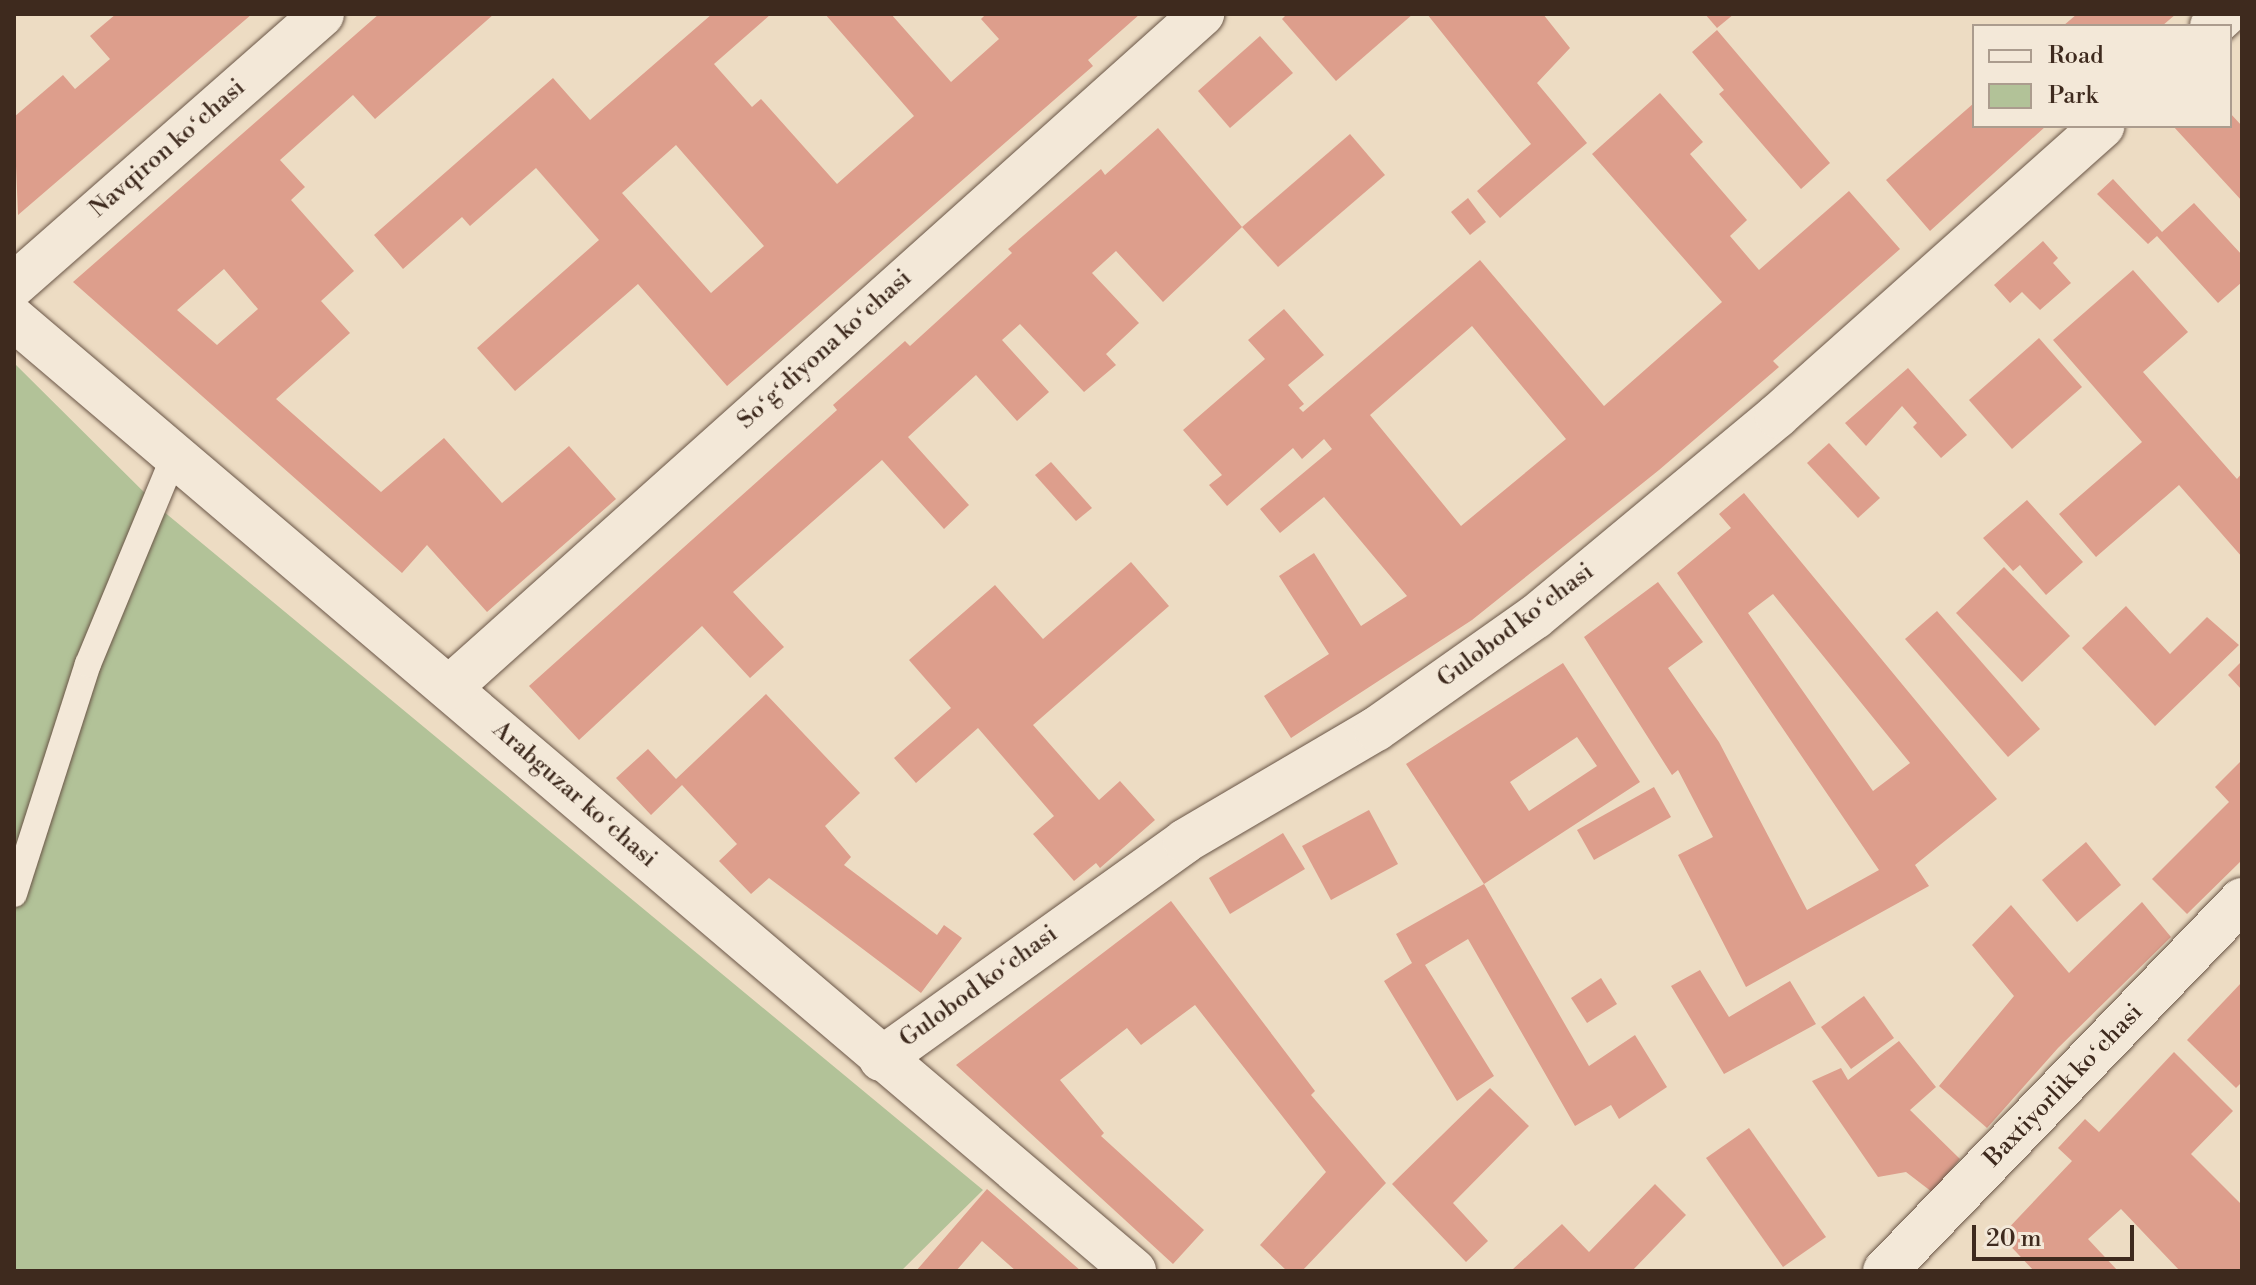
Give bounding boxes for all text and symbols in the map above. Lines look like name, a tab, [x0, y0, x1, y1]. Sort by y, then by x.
legend	[1972, 24, 2232, 128]
text: Road	[2048, 41, 2104, 71]
street label: Navqiron koʻchasi	[84, 74, 252, 224]
text: Park	[2048, 81, 2098, 111]
street label: Soʻgʻdiyona koʻchasi	[732, 264, 918, 436]
street label: Gulobod koʻchasi	[1432, 558, 1600, 694]
street label: Arabguzar koʻchasi	[486, 716, 662, 874]
street label: Gulobod koʻchasi	[894, 920, 1064, 1054]
street label: Baxtiyorlik koʻchasi	[1979, 999, 2149, 1173]
scale bar	[1976, 1209, 2138, 1259]
text: 20 m	[1986, 1224, 2042, 1254]

